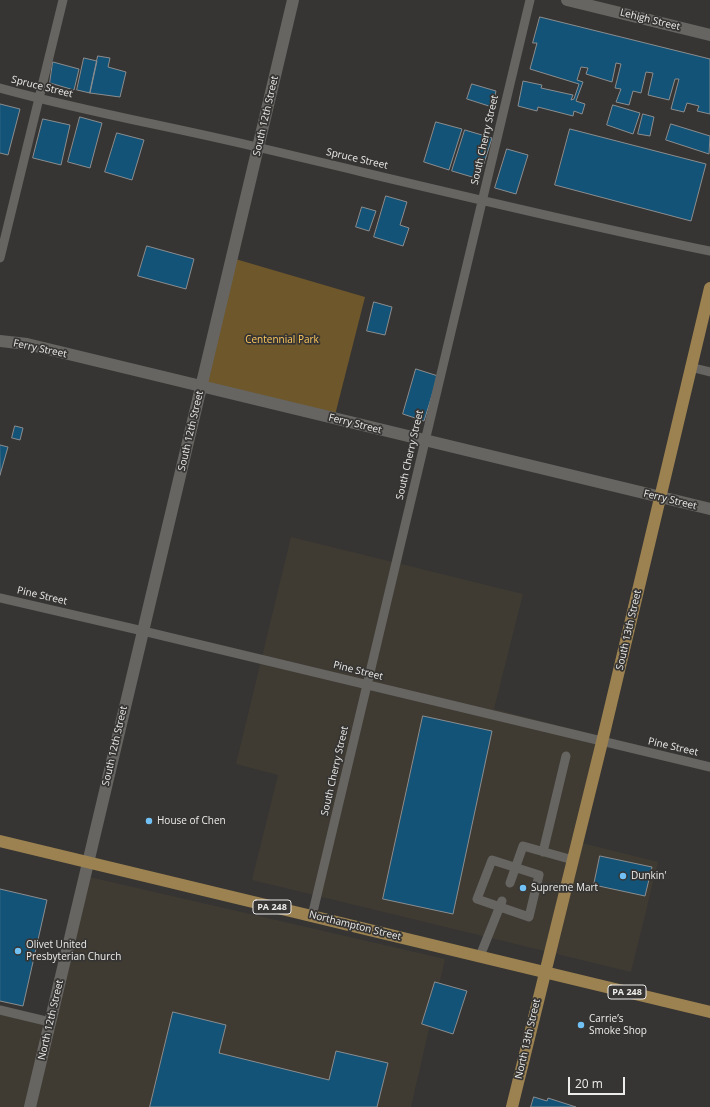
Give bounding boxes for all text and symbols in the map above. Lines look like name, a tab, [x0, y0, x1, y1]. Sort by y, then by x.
street label: Lehigh Street	[619, 7, 681, 33]
street label: Spruce Street	[10, 74, 74, 100]
street label: South 12th Street	[251, 75, 281, 157]
street label: South Cherry Street	[469, 94, 501, 186]
street label: Spruce Street	[325, 146, 389, 172]
park label: Centennial Park	[245, 334, 319, 346]
street label: Ferry Street	[12, 337, 68, 361]
street label: South 12th Street	[176, 390, 206, 472]
street label: South Cherry Street	[394, 409, 426, 501]
street label: Ferry Street	[327, 412, 383, 436]
street label: Ferry Street	[642, 488, 698, 512]
street label: Pine Street	[16, 584, 68, 608]
street label: South 13th Street	[614, 589, 644, 671]
street label: Pine Street	[332, 659, 384, 683]
street label: South 12th Street	[100, 705, 130, 787]
street label: South Cherry Street	[319, 725, 351, 817]
street label: Pine Street	[647, 735, 699, 759]
place label: House of Chen	[157, 815, 226, 827]
marker: House of Chen	[144, 816, 154, 826]
place label: Dunkin'	[631, 870, 667, 882]
marker: Dunkin'	[618, 871, 628, 881]
place label: Supreme Mart	[531, 882, 598, 894]
marker: Supreme Mart	[518, 883, 528, 893]
road number: PA 248	[253, 900, 291, 914]
street label: Northampton Street	[308, 909, 402, 943]
place label: Olivet United Presbyterian Church	[26, 939, 121, 962]
marker: Olivet United Presbyterian Church	[13, 946, 23, 956]
street label: North 12th Street	[36, 979, 66, 1061]
road number: PA 248	[608, 985, 646, 999]
street label: North 13th Street	[513, 998, 543, 1080]
place label: Carrie’s Smoke Shop	[589, 1013, 647, 1036]
marker: Carrie’s Smoke Shop	[576, 1020, 586, 1030]
scale bar	[570, 1069, 627, 1095]
text: 20 m	[575, 1075, 603, 1092]

